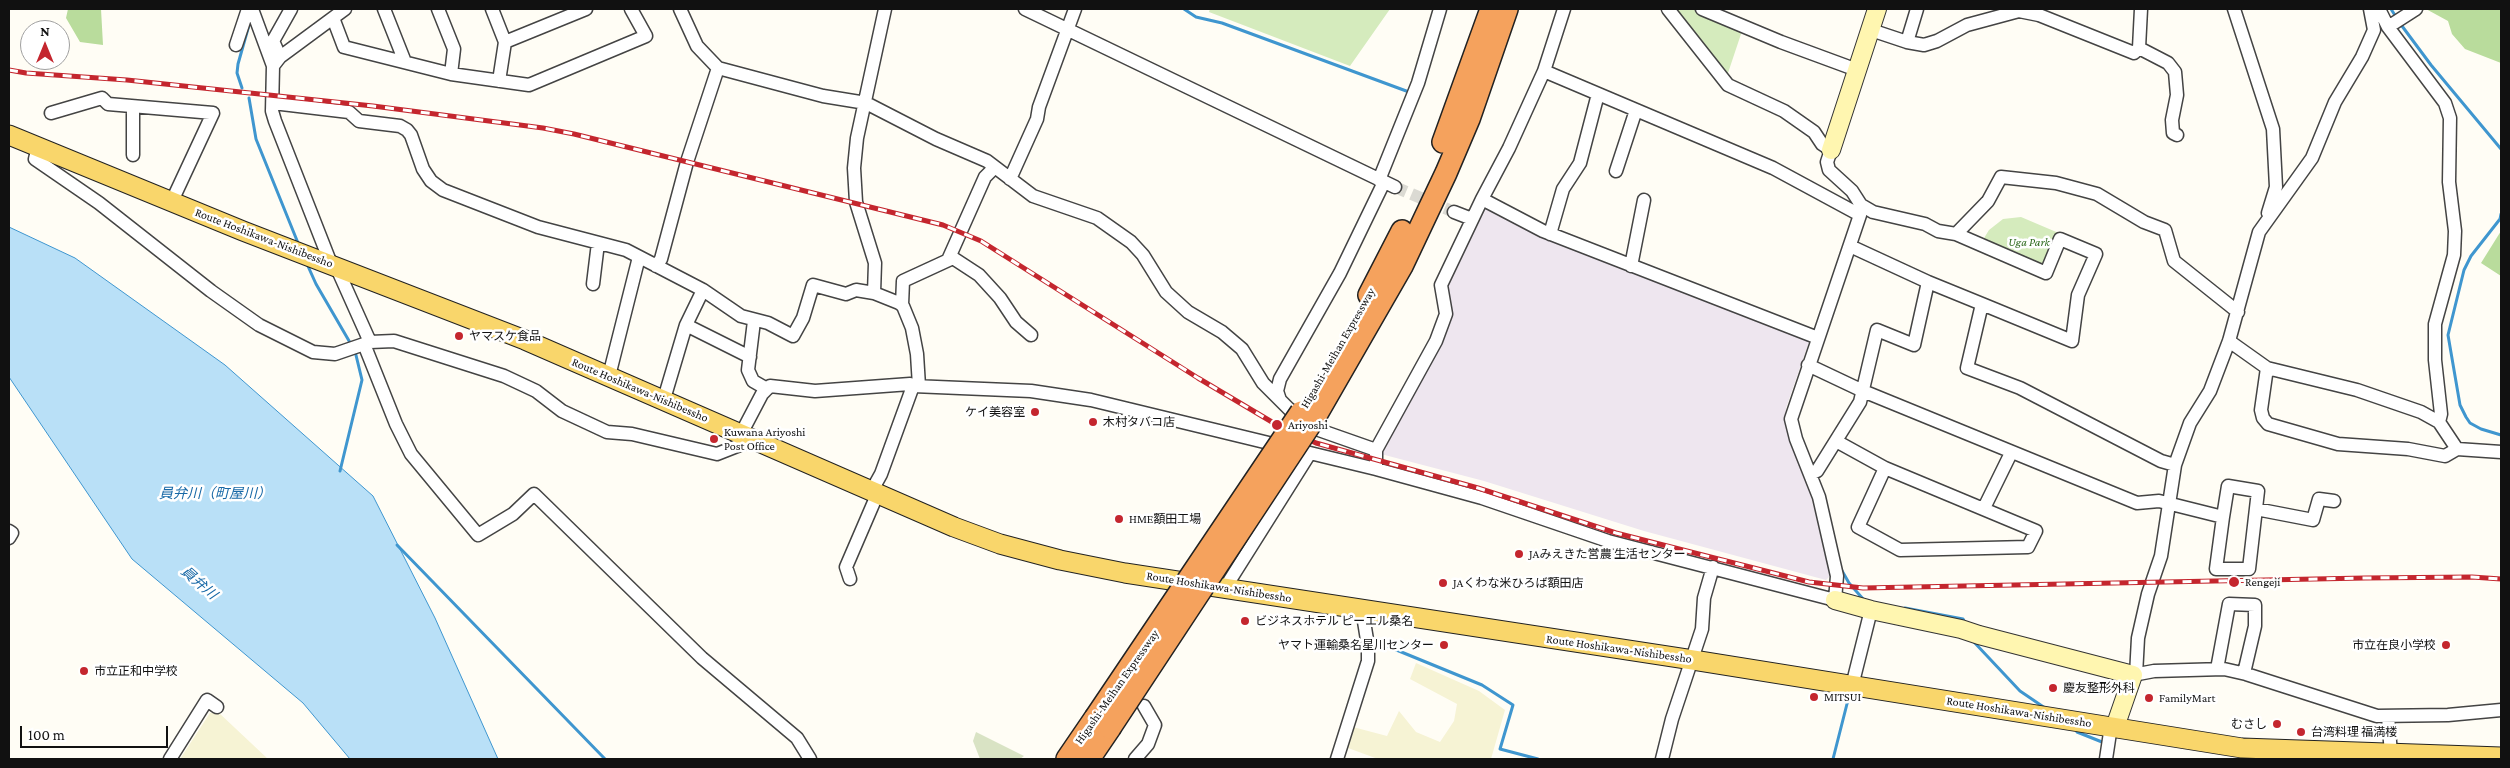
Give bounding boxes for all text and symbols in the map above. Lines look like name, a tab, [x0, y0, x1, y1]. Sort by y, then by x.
north arrow	[20, 20, 70, 70]
text: N	[40, 23, 50, 39]
street label: Route Hoshikawa-Nishibessho	[193, 205, 335, 271]
park label: Uga Park	[2008, 235, 2050, 249]
street label: Higashi-Meihan Expressway	[1298, 285, 1378, 411]
place label: ヤマスケ食品	[469, 329, 541, 343]
marker: ヤマスケ食品	[453, 330, 465, 342]
street label: Route Hoshikawa-Nishibessho	[570, 355, 710, 425]
place label: ケイ美容室	[965, 405, 1025, 419]
marker: ケイ美容室	[1029, 406, 1041, 418]
place label: 木村タバコ店	[1103, 415, 1175, 429]
marker: 木村タバコ店	[1087, 416, 1099, 428]
marker: Ariyoshi	[1270, 418, 1284, 432]
place label: Ariyoshi	[1288, 418, 1328, 432]
place label: Kuwana Ariyoshi Post Office	[724, 425, 806, 453]
marker: Kuwana Ariyoshi Post Office	[708, 433, 720, 445]
water label: 員弁川（町屋川）	[159, 486, 271, 502]
place label: HME額田工場	[1129, 512, 1201, 526]
marker: HME額田工場	[1113, 513, 1125, 525]
place label: JAみえきた営農 生活センター	[1529, 547, 1686, 561]
marker: JAみえきた営農 生活センター	[1513, 548, 1525, 560]
water label: 員弁川	[178, 563, 220, 603]
street label: Route Hoshikawa-Nishibessho	[1145, 568, 1293, 606]
marker: Rengeji	[2227, 575, 2241, 589]
place label: Rengeji	[2245, 575, 2280, 589]
place label: JAくわな米ひろば額田店	[1453, 576, 1583, 590]
marker: JAくわな米ひろば額田店	[1437, 577, 1449, 589]
place label: ビジネスホテル ピーエル桑名	[1255, 614, 1413, 628]
marker: ビジネスホテル ピーエル桑名	[1239, 615, 1251, 627]
street label: Higashi-Meihan Expressway	[1072, 627, 1162, 747]
street label: Route Hoshikawa-Nishibessho	[1545, 632, 1693, 666]
place label: ヤマト運輸桑名星川センター	[1278, 638, 1434, 652]
place label: 市立在良小学校	[2352, 638, 2436, 652]
marker: ヤマト運輸桑名星川センター	[1438, 639, 1450, 651]
marker: 市立在良小学校	[2440, 639, 2452, 651]
place label: 市立正和中学校	[94, 664, 178, 678]
marker: 市立正和中学校	[78, 665, 90, 677]
place label: 慶友整形外科	[2063, 681, 2135, 695]
marker: 慶友整形外科	[2047, 682, 2059, 694]
place label: MITSUI	[1824, 690, 1861, 704]
marker: MITSUI	[1808, 691, 1820, 703]
place label: FamilyMart	[2159, 691, 2215, 705]
marker: FamilyMart	[2143, 692, 2155, 704]
street label: Route Hoshikawa-Nishibessho	[1945, 693, 2093, 731]
scale bar	[22, 716, 170, 748]
place label: むさし	[2231, 717, 2267, 731]
marker: むさし	[2271, 718, 2283, 730]
place label: 台湾料理 福満楼	[2311, 725, 2397, 739]
marker: 台湾料理 福満楼	[2295, 726, 2307, 738]
text: 100 m	[28, 727, 65, 743]

